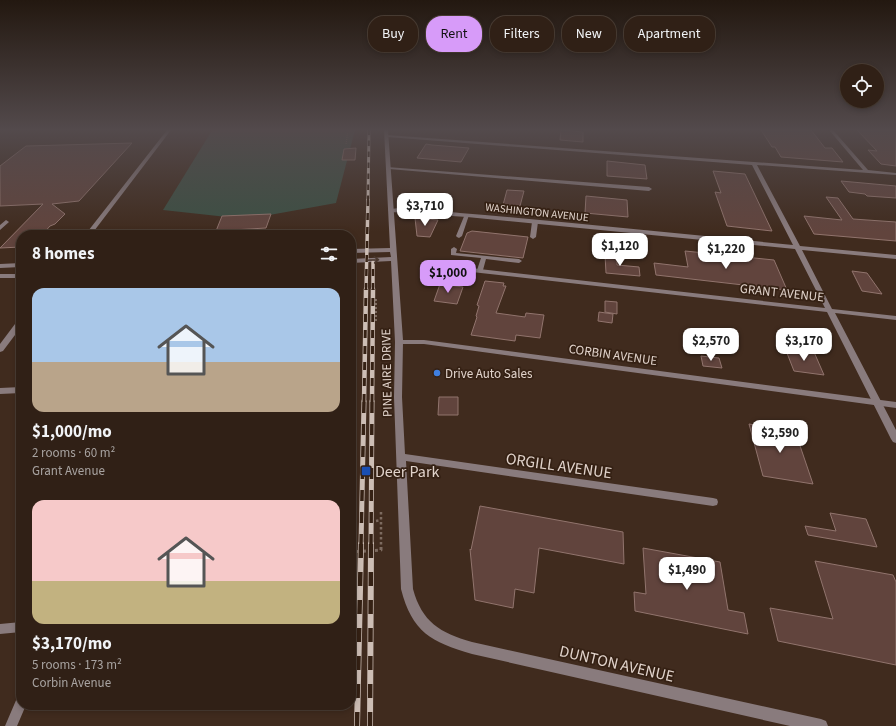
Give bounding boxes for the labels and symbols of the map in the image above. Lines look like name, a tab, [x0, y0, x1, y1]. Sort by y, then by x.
pin: $3,710	[392, 193, 458, 227]
street label: WASHINGTON AVENUE	[485, 200, 590, 225]
pin: $1,120	[587, 233, 653, 267]
pin: $1,220	[693, 236, 759, 270]
one-way arrow	[366, 257, 379, 264]
pin: $1,000	[415, 260, 481, 294]
street label: GRANT AVENUE	[739, 280, 825, 306]
pin: $2,570	[678, 328, 744, 362]
pin: $3,170	[771, 328, 837, 362]
street label: PINE AIRE DRIVE	[377, 329, 397, 417]
street label: CORBIN AVENUE	[567, 340, 658, 370]
place label: Drive Auto Sales	[445, 365, 533, 383]
marker: Drive Auto Sales	[432, 368, 442, 378]
pin: $2,590	[747, 420, 813, 454]
street label: ORGILL AVENUE	[504, 448, 613, 484]
place label: Deer Park	[375, 461, 439, 483]
marker: Deer Park	[360, 465, 372, 477]
pin: $1,490	[654, 557, 720, 591]
street label: DUNTON AVENUE	[557, 640, 676, 688]

